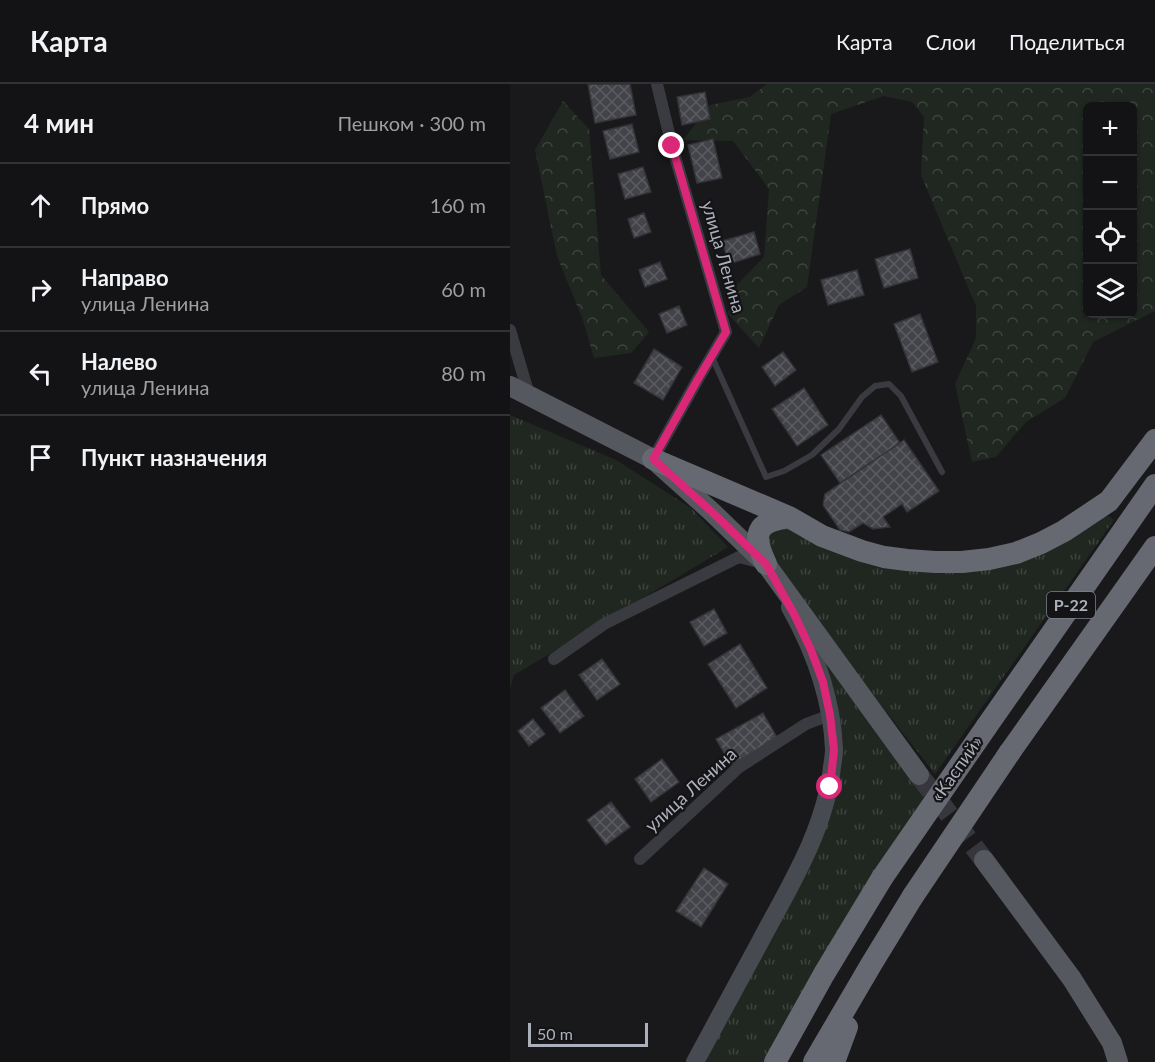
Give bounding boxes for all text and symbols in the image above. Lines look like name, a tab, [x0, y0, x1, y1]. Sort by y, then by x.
text: Карта	[30, 24, 108, 58]
text: Карта	[836, 29, 893, 54]
text: Слои	[926, 29, 976, 54]
text: Поделиться	[1009, 29, 1125, 54]
map controls	[1083, 102, 1137, 318]
button: +	[1083, 102, 1137, 156]
text: 4 мин	[24, 107, 94, 139]
text: Пешком · 300 m	[337, 111, 486, 135]
route end	[658, 132, 684, 158]
button: −	[1083, 156, 1137, 210]
icon: ahead	[24, 189, 57, 222]
text: Прямо	[81, 192, 149, 219]
text: 160 m	[430, 193, 486, 217]
street label: улица Ленина	[697, 198, 750, 315]
button: locate	[1083, 210, 1137, 264]
text: Направо	[81, 264, 169, 291]
button: layers	[1083, 264, 1137, 318]
icon: right	[24, 273, 57, 306]
text: 60 m	[441, 277, 486, 301]
text: улица Ленина	[81, 291, 209, 315]
text: Налево	[81, 348, 157, 375]
icon: left	[24, 357, 57, 390]
text: 80 m	[441, 361, 486, 385]
text: улица Ленина	[81, 375, 209, 399]
icon: arrive	[24, 441, 57, 474]
text: Пункт назначения	[81, 444, 267, 471]
road number: Р-22	[1047, 592, 1095, 618]
street label: «Каспий»	[925, 731, 987, 806]
street label: улица Ленина	[640, 742, 741, 836]
route start	[816, 773, 842, 799]
scale bar	[528, 1020, 648, 1048]
text: 50 m	[537, 1024, 573, 1043]

